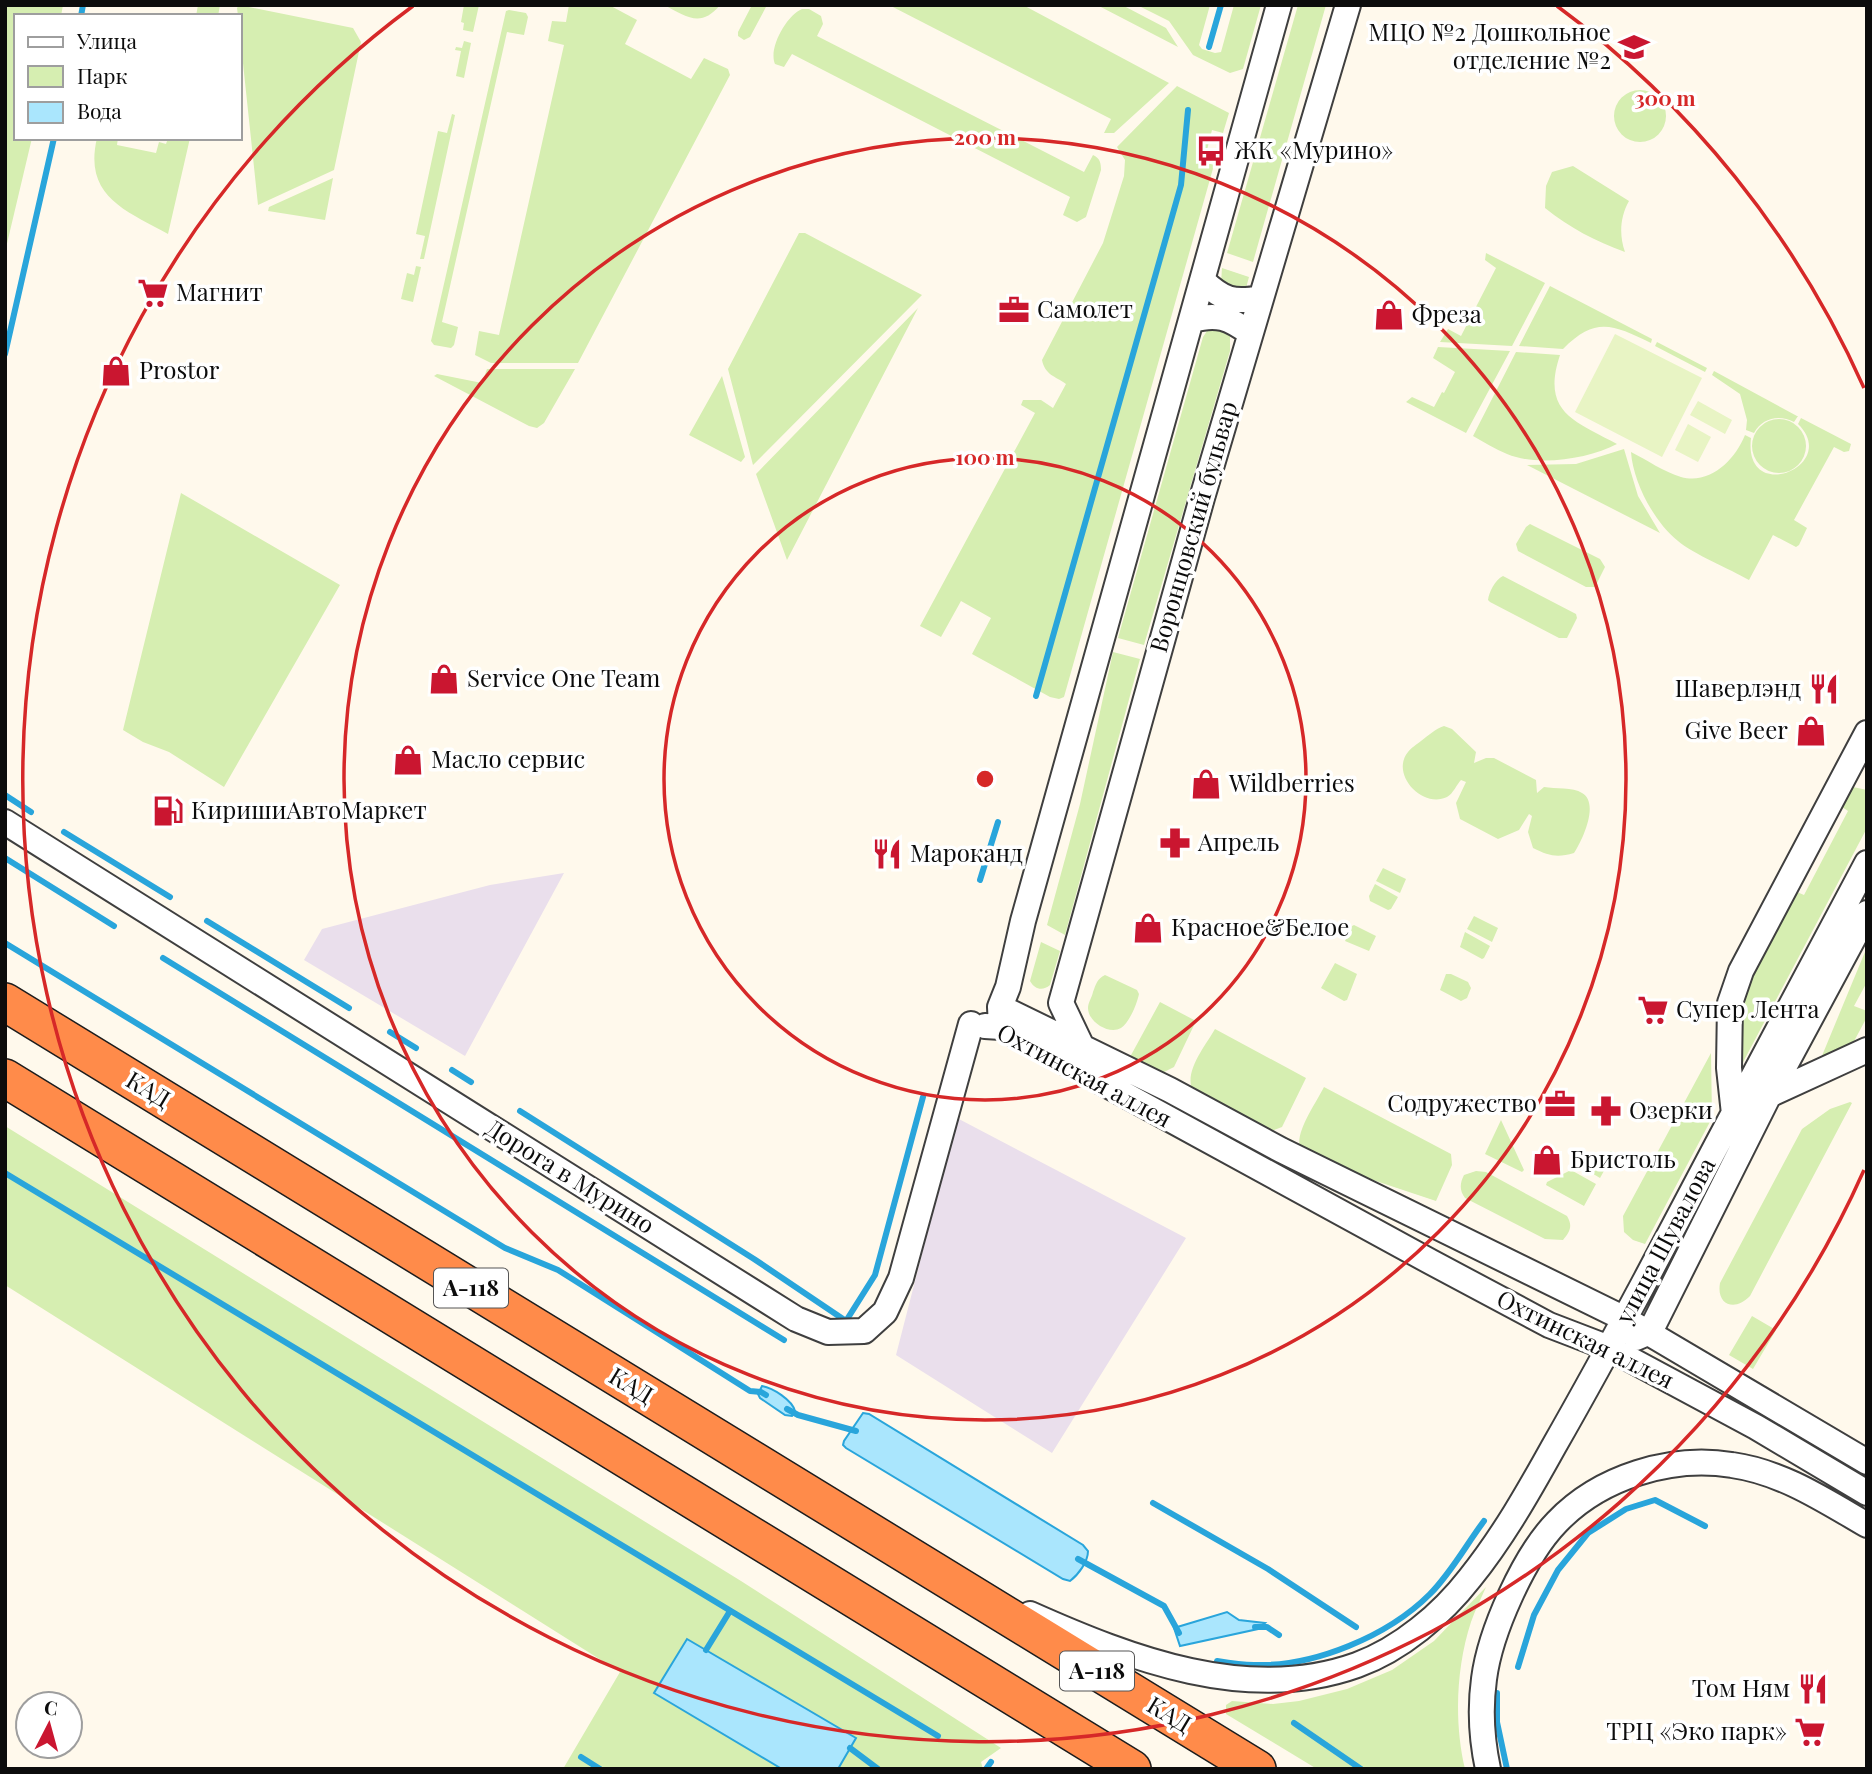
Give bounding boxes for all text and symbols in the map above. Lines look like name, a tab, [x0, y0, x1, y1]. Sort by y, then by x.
legend	[14, 14, 242, 140]
place label: МЦО №2 Дошкольное отделение №2	[1369, 15, 1611, 75]
text: Улица	[76, 26, 138, 54]
school or university icon: МЦО №2 Дошкольное отделение №2	[1617, 30, 1651, 64]
text: Парк	[77, 61, 127, 89]
text: 300 m	[1634, 83, 1696, 111]
text: Вода	[77, 96, 122, 124]
text: 200 m	[954, 122, 1016, 150]
place label: ЖК «Мурино»	[1234, 133, 1393, 165]
bus stop icon: ЖК «Мурино»	[1194, 134, 1228, 168]
place label: Магнит	[176, 275, 263, 307]
supermarket icon: Магнит	[136, 276, 170, 310]
place label: Самолет	[1037, 292, 1133, 324]
office icon: Самолет	[997, 293, 1031, 327]
place label: Фреза	[1412, 297, 1482, 329]
shop icon: Фреза	[1372, 298, 1406, 332]
place label: Prostor	[139, 353, 220, 385]
shop icon: Prostor	[99, 354, 133, 388]
street label: Воронцовский бульвар	[1141, 397, 1243, 656]
text: 100 m	[955, 442, 1015, 470]
place label: Service One Team	[467, 661, 660, 693]
shop icon: Service One Team	[427, 662, 461, 696]
place label: Шаверлэнд	[1675, 671, 1801, 703]
restaurant icon: Шаверлэнд	[1807, 672, 1841, 706]
place label: Give Beer	[1685, 713, 1788, 745]
shop icon: Give Beer	[1794, 714, 1828, 748]
place label: Масло сервис	[431, 742, 585, 774]
shop icon: Масло сервис	[391, 743, 425, 777]
place label: Wildberries	[1228, 766, 1355, 798]
centre of rings	[973, 767, 997, 791]
shop icon: Wildberries	[1189, 767, 1223, 801]
place label: КиришиАвтоМаркет	[191, 793, 427, 825]
fuel station icon: КиришиАвтоМаркет	[151, 794, 185, 828]
place label: Апрель	[1197, 825, 1279, 857]
pharmacy icon: Апрель	[1158, 826, 1192, 860]
place label: Мароканд	[910, 836, 1023, 868]
restaurant icon: Мароканд	[870, 837, 904, 871]
place label: Красное&Белое	[1171, 910, 1349, 942]
shop icon: Красное&Белое	[1131, 911, 1165, 945]
place label: Супер Лента	[1676, 992, 1820, 1024]
supermarket icon: Супер Лента	[1636, 993, 1670, 1027]
street label: Охтинская аллея	[992, 1015, 1178, 1134]
street label: КАД	[121, 1063, 177, 1114]
place label: Содружество	[1387, 1086, 1537, 1118]
office icon: Содружество	[1543, 1087, 1577, 1121]
place label: Озерки	[1629, 1093, 1713, 1125]
pharmacy icon: Озерки	[1589, 1094, 1623, 1128]
street label: Дорога в Мурино	[481, 1111, 661, 1240]
place label: Бристоль	[1570, 1142, 1676, 1174]
shop icon: Бристоль	[1530, 1143, 1564, 1177]
street label: улица Шувалова	[1607, 1152, 1721, 1329]
road number: А-118	[434, 1268, 508, 1308]
street label: Охтинская аллея	[1492, 1281, 1680, 1395]
street label: КАД	[604, 1359, 660, 1410]
road number: А-118	[1060, 1652, 1134, 1690]
place label: Том Ням	[1692, 1671, 1790, 1703]
restaurant icon: Том Ням	[1796, 1672, 1830, 1706]
street label: КАД	[1142, 1688, 1198, 1739]
north arrow	[14, 1690, 84, 1760]
text: С	[43, 1693, 59, 1721]
place label: ТРЦ «Эко парк»	[1606, 1714, 1787, 1746]
supermarket icon: ТРЦ «Эко парк»	[1793, 1715, 1827, 1749]

